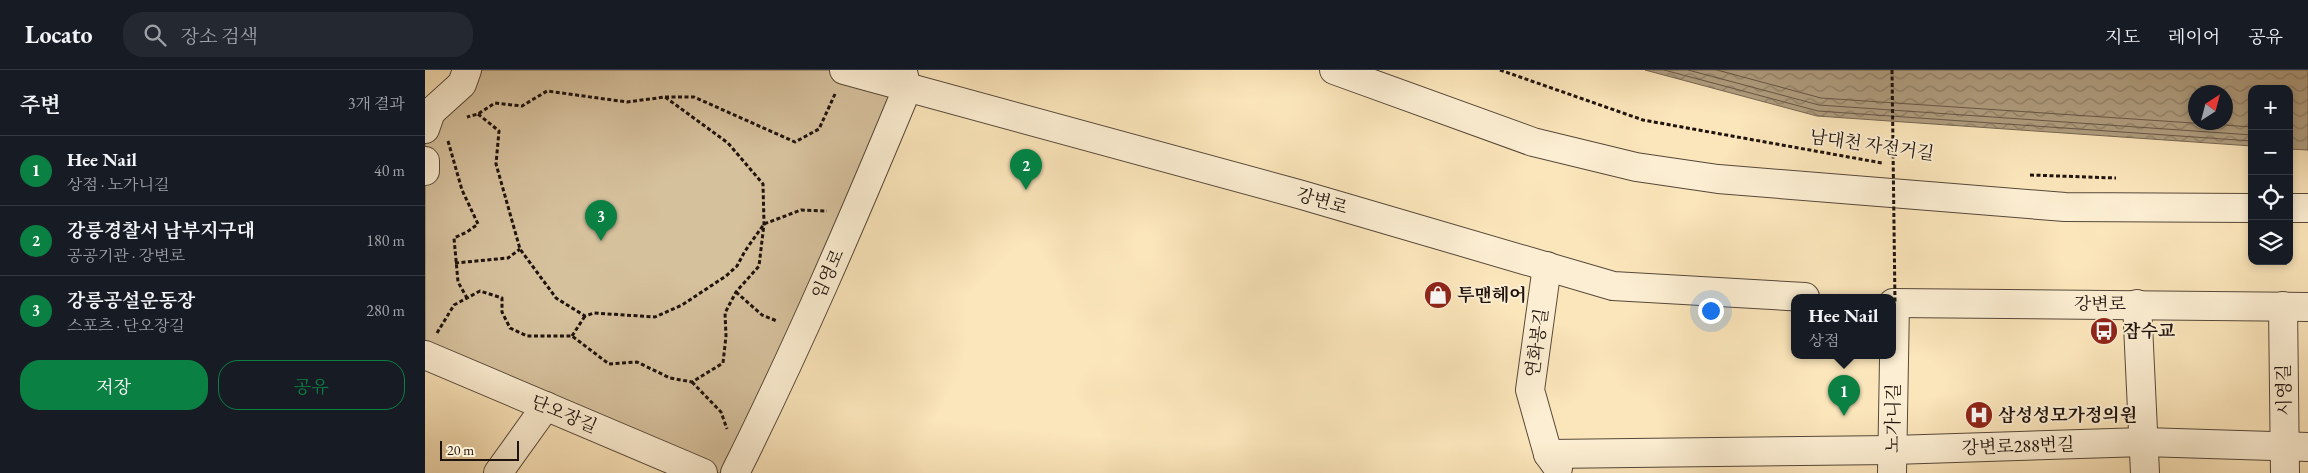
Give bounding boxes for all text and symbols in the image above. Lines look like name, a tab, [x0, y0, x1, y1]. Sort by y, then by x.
search box	[123, 12, 473, 57]
text: Locato	[25, 19, 93, 50]
icon: search	[141, 21, 169, 49]
text: 장소 검색	[181, 24, 258, 49]
text: 지도	[2105, 25, 2140, 48]
text: 레이어	[2168, 25, 2220, 48]
text: 공유	[2248, 25, 2283, 48]
north arrow	[2188, 85, 2233, 130]
map controls	[2248, 85, 2293, 265]
button: +	[2248, 85, 2293, 130]
text: 주변	[20, 91, 61, 118]
text: 3개 결과	[348, 93, 405, 114]
street label: 남대천 자전거길	[1808, 124, 1936, 165]
button: −	[2248, 130, 2293, 175]
text: Hee Nail	[67, 147, 137, 172]
pin: 2	[1010, 149, 1042, 190]
text: 1	[32, 160, 40, 181]
text: 40 m	[374, 160, 405, 181]
text: 상점 · 노가니길	[67, 174, 169, 195]
button: locate	[2248, 175, 2293, 220]
street label: 강변로	[1294, 182, 1350, 219]
pin: 3	[585, 200, 617, 241]
text: 강릉경찰서 남부지구대	[67, 218, 255, 243]
button: layers	[2248, 220, 2293, 265]
text: 2	[32, 230, 40, 251]
text: 180 m	[366, 230, 405, 251]
text: 공공기관 · 강변로	[67, 245, 185, 266]
street label: 임영로	[806, 245, 849, 302]
shop icon: 투맨헤어	[1423, 280, 1453, 310]
place label: 투맨헤어	[1457, 283, 1527, 306]
text: 강릉공설운동장	[67, 288, 195, 313]
street label: 강변로	[2074, 292, 2126, 315]
popup	[1791, 294, 1896, 359]
your location	[1698, 298, 1724, 324]
text: 3	[32, 300, 40, 321]
text: 280 m	[366, 300, 405, 321]
text: Hee Nail	[1809, 303, 1878, 328]
street label: 연화봉길	[1520, 307, 1553, 379]
text: 스포츠 · 단오장길	[67, 315, 185, 336]
bus stop icon: 잠수교	[2089, 316, 2119, 346]
place label: 잠수교	[2123, 319, 2176, 342]
text: 상점	[1809, 330, 1839, 351]
button: 저장	[20, 360, 208, 410]
button: 공유	[218, 360, 405, 410]
street label: 시영길	[2272, 364, 2295, 416]
pin: 1	[1828, 375, 1860, 416]
street label: 노가니길	[1880, 383, 1905, 453]
street label: 단오장길	[528, 389, 601, 438]
hospital icon: 삼성성모가정의원	[1964, 400, 1994, 430]
place label: 삼성성모가정의원	[1998, 403, 2137, 426]
street label: 강변로288번길	[1961, 432, 2075, 459]
scale bar	[440, 438, 519, 461]
text: 20 m	[447, 441, 474, 459]

